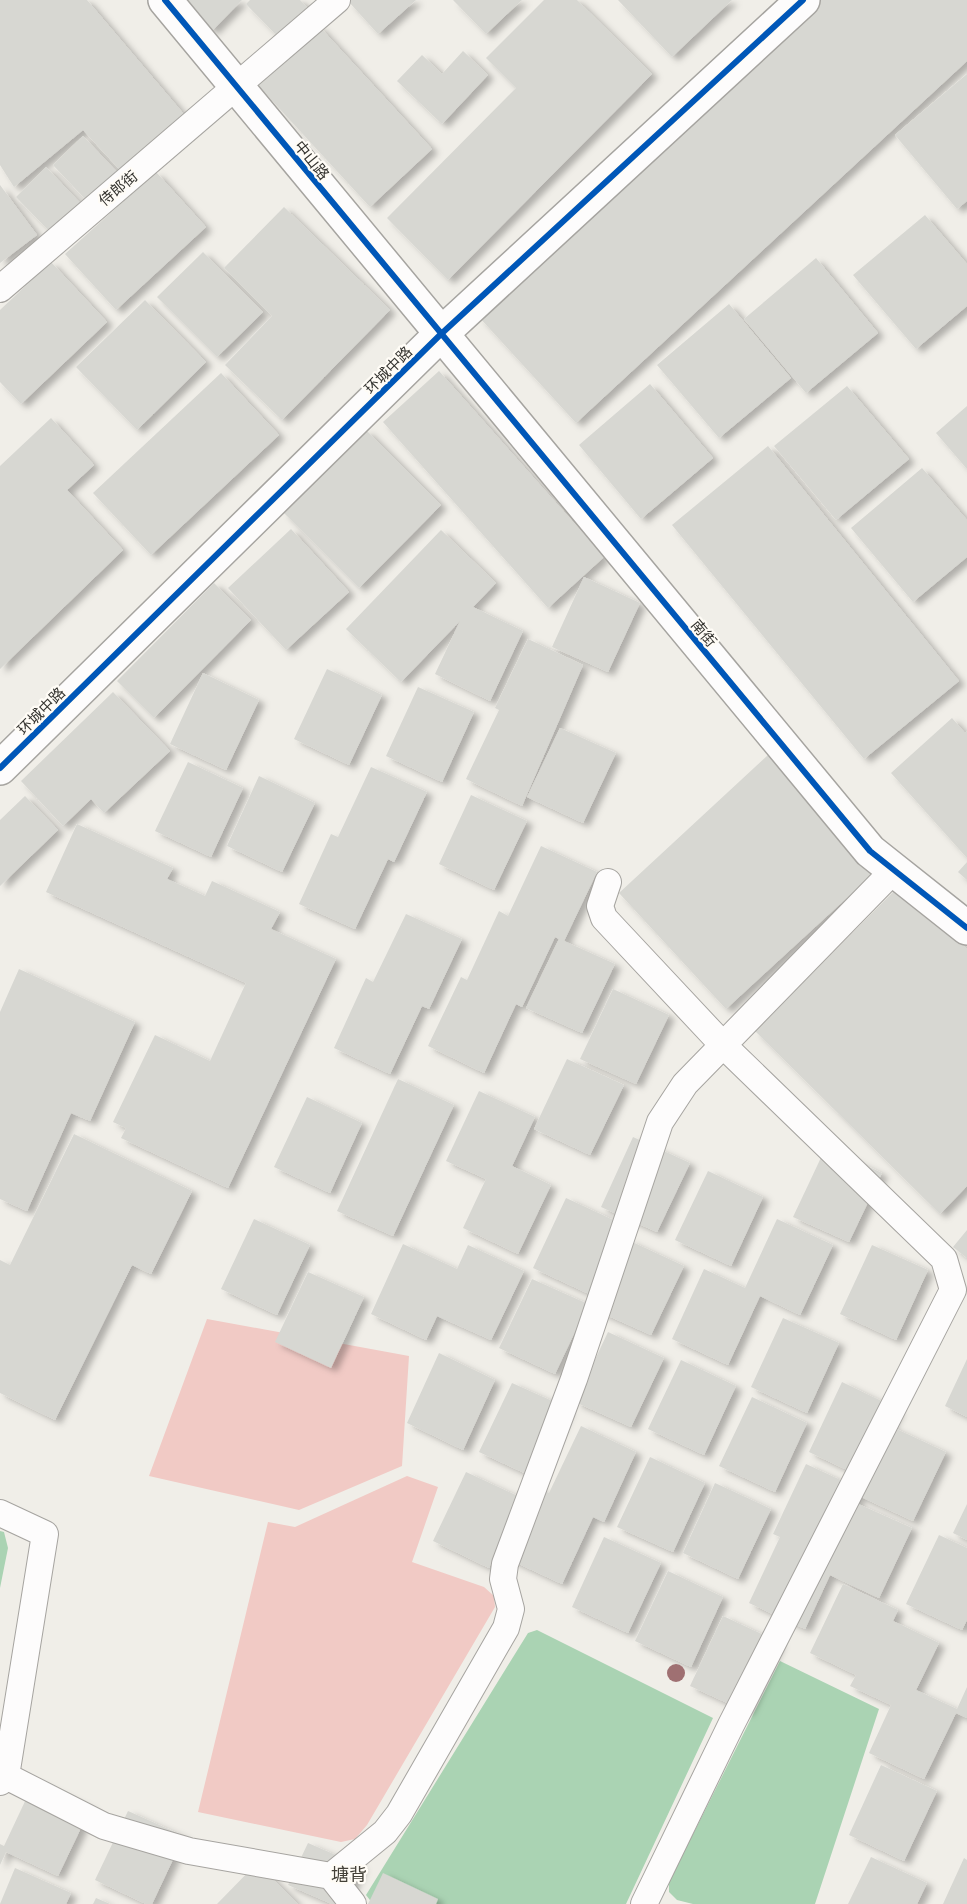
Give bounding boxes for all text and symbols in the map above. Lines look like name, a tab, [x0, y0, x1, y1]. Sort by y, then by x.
street label: 中山路	[290, 137, 334, 183]
street label: 侍郎街	[95, 166, 141, 210]
street label: 环城中路	[360, 342, 416, 398]
street label: 南街	[687, 615, 721, 651]
street label: 环城中路	[13, 683, 69, 739]
district label: 塘背	[331, 1863, 367, 1886]

